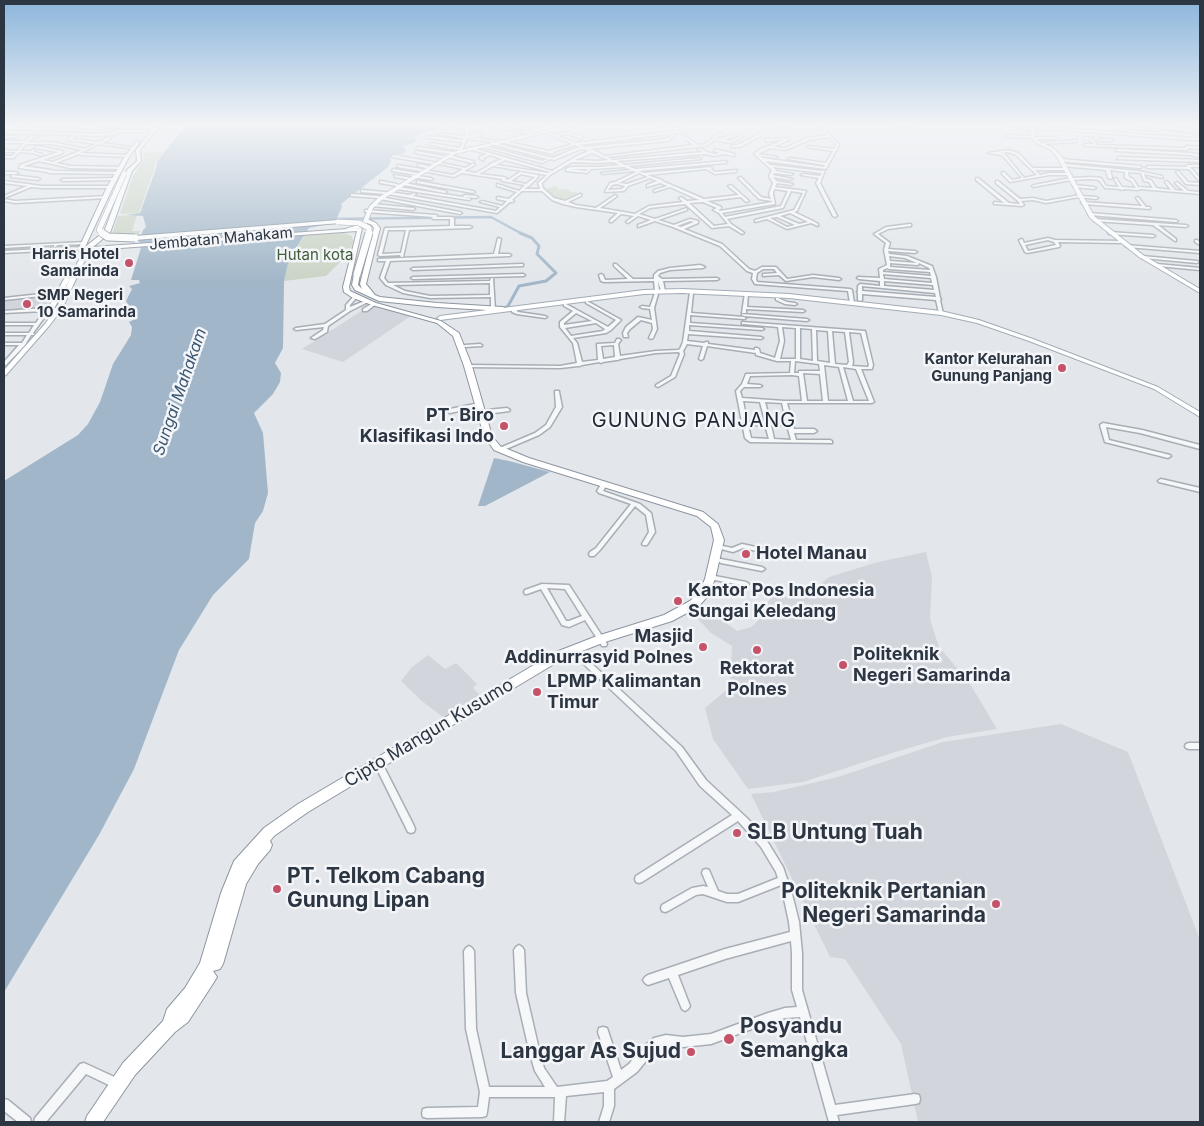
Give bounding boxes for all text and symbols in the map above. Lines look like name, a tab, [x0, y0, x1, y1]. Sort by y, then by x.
street label: Jembatan Mahakam	[149, 224, 293, 254]
place label: Harris Hotel Samarinda	[32, 245, 119, 280]
park label: Hutan kota	[277, 246, 353, 264]
marker: Harris Hotel Samarinda	[123, 257, 135, 269]
place label: SMP Negeri 10 Samarinda	[37, 286, 136, 321]
marker: SMP Negeri 10 Samarinda	[21, 298, 33, 310]
water label: Sungai Mahakam	[149, 326, 211, 458]
place label: Kantor Kelurahan Gunung Panjang	[924, 350, 1052, 385]
marker: Kantor Kelurahan Gunung Panjang	[1056, 362, 1068, 374]
place label: PT. Biro Klasifikasi Indo	[360, 405, 494, 448]
district label: GUNUNG PANJANG	[590, 409, 798, 433]
marker: PT. Biro Klasifikasi Indo	[498, 420, 510, 432]
place label: Hotel Manau	[756, 543, 867, 565]
marker: Hotel Manau	[740, 548, 752, 560]
place label: Kantor Pos Indonesia Sungai Keledang	[688, 580, 875, 622]
marker: Kantor Pos Indonesia Sungai Keledang	[672, 595, 684, 607]
place label: Masjid Addinurrasyid Polnes	[504, 626, 693, 669]
marker: Masjid Addinurrasyid Polnes	[697, 641, 709, 653]
marker: Rektorat Polnes	[751, 644, 763, 656]
place label: Politeknik Negeri Samarinda	[853, 644, 1011, 686]
place label: Rektorat Polnes	[720, 658, 794, 701]
marker: Politeknik Negeri Samarinda	[837, 659, 849, 671]
place label: LPMP Kalimantan Timur	[547, 671, 701, 714]
street label: Cipto Mangun Kusumo	[341, 674, 517, 792]
marker: LPMP Kalimantan Timur	[531, 686, 543, 698]
place label: SLB Untung Tuah	[747, 820, 923, 846]
marker: SLB Untung Tuah	[731, 827, 743, 839]
place label: PT. Telkom Cabang Gunung Lipan	[287, 864, 485, 914]
place label: Politeknik Pertanian Negeri Samarinda	[781, 879, 986, 929]
marker: PT. Telkom Cabang Gunung Lipan	[271, 883, 283, 895]
marker: Politeknik Pertanian Negeri Samarinda	[990, 898, 1002, 910]
place label: Posyandu Semangka	[740, 1014, 848, 1064]
marker: Posyandu Semangka	[722, 1032, 736, 1046]
place label: Langgar As Sujud	[501, 1039, 681, 1065]
marker: Langgar As Sujud	[685, 1046, 697, 1058]

